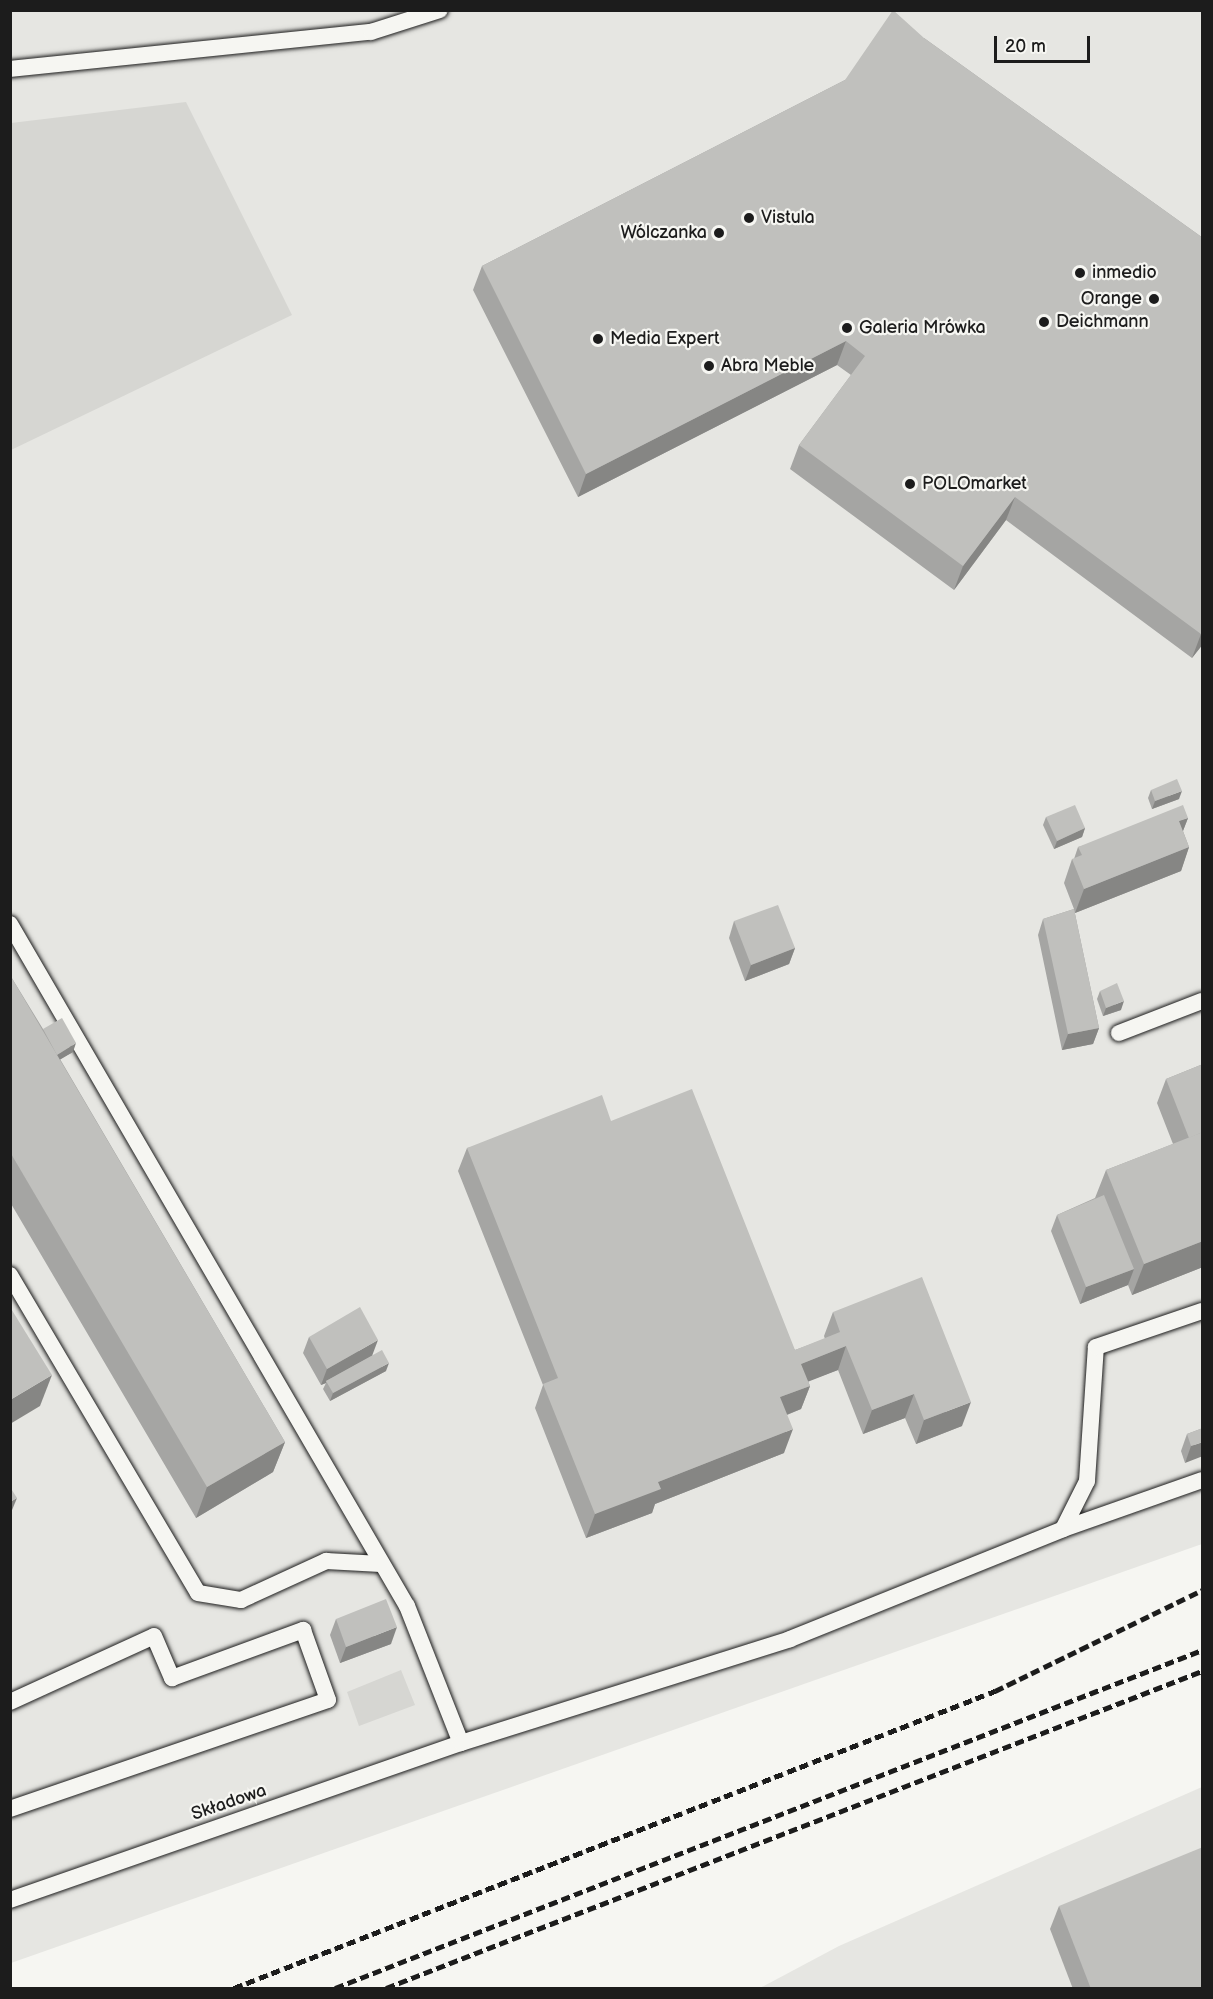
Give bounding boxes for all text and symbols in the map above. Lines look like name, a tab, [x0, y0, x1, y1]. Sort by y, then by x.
scale bar	[997, 24, 1093, 62]
text: 20 m	[1005, 36, 1046, 57]
place label: Vistula	[761, 207, 815, 229]
marker: Vistula	[742, 211, 756, 225]
place label: Wólczanka	[620, 222, 707, 244]
marker: Wólczanka	[712, 226, 726, 240]
place label: inmedio	[1092, 262, 1157, 284]
marker: inmedio	[1073, 266, 1087, 280]
place label: Orange	[1081, 288, 1142, 310]
marker: Orange	[1147, 292, 1161, 306]
place label: Deichmann	[1056, 311, 1149, 333]
marker: Deichmann	[1037, 315, 1051, 329]
place label: Galeria Mrówka	[859, 317, 986, 339]
marker: Galeria Mrówka	[840, 321, 854, 335]
place label: Media Expert	[610, 328, 719, 350]
marker: Media Expert	[591, 332, 605, 346]
place label: Abra Meble	[721, 355, 814, 377]
marker: Abra Meble	[702, 359, 716, 373]
place label: POLOmarket	[922, 473, 1027, 495]
marker: POLOmarket	[903, 477, 917, 491]
street label: Składowa	[189, 1780, 269, 1826]

